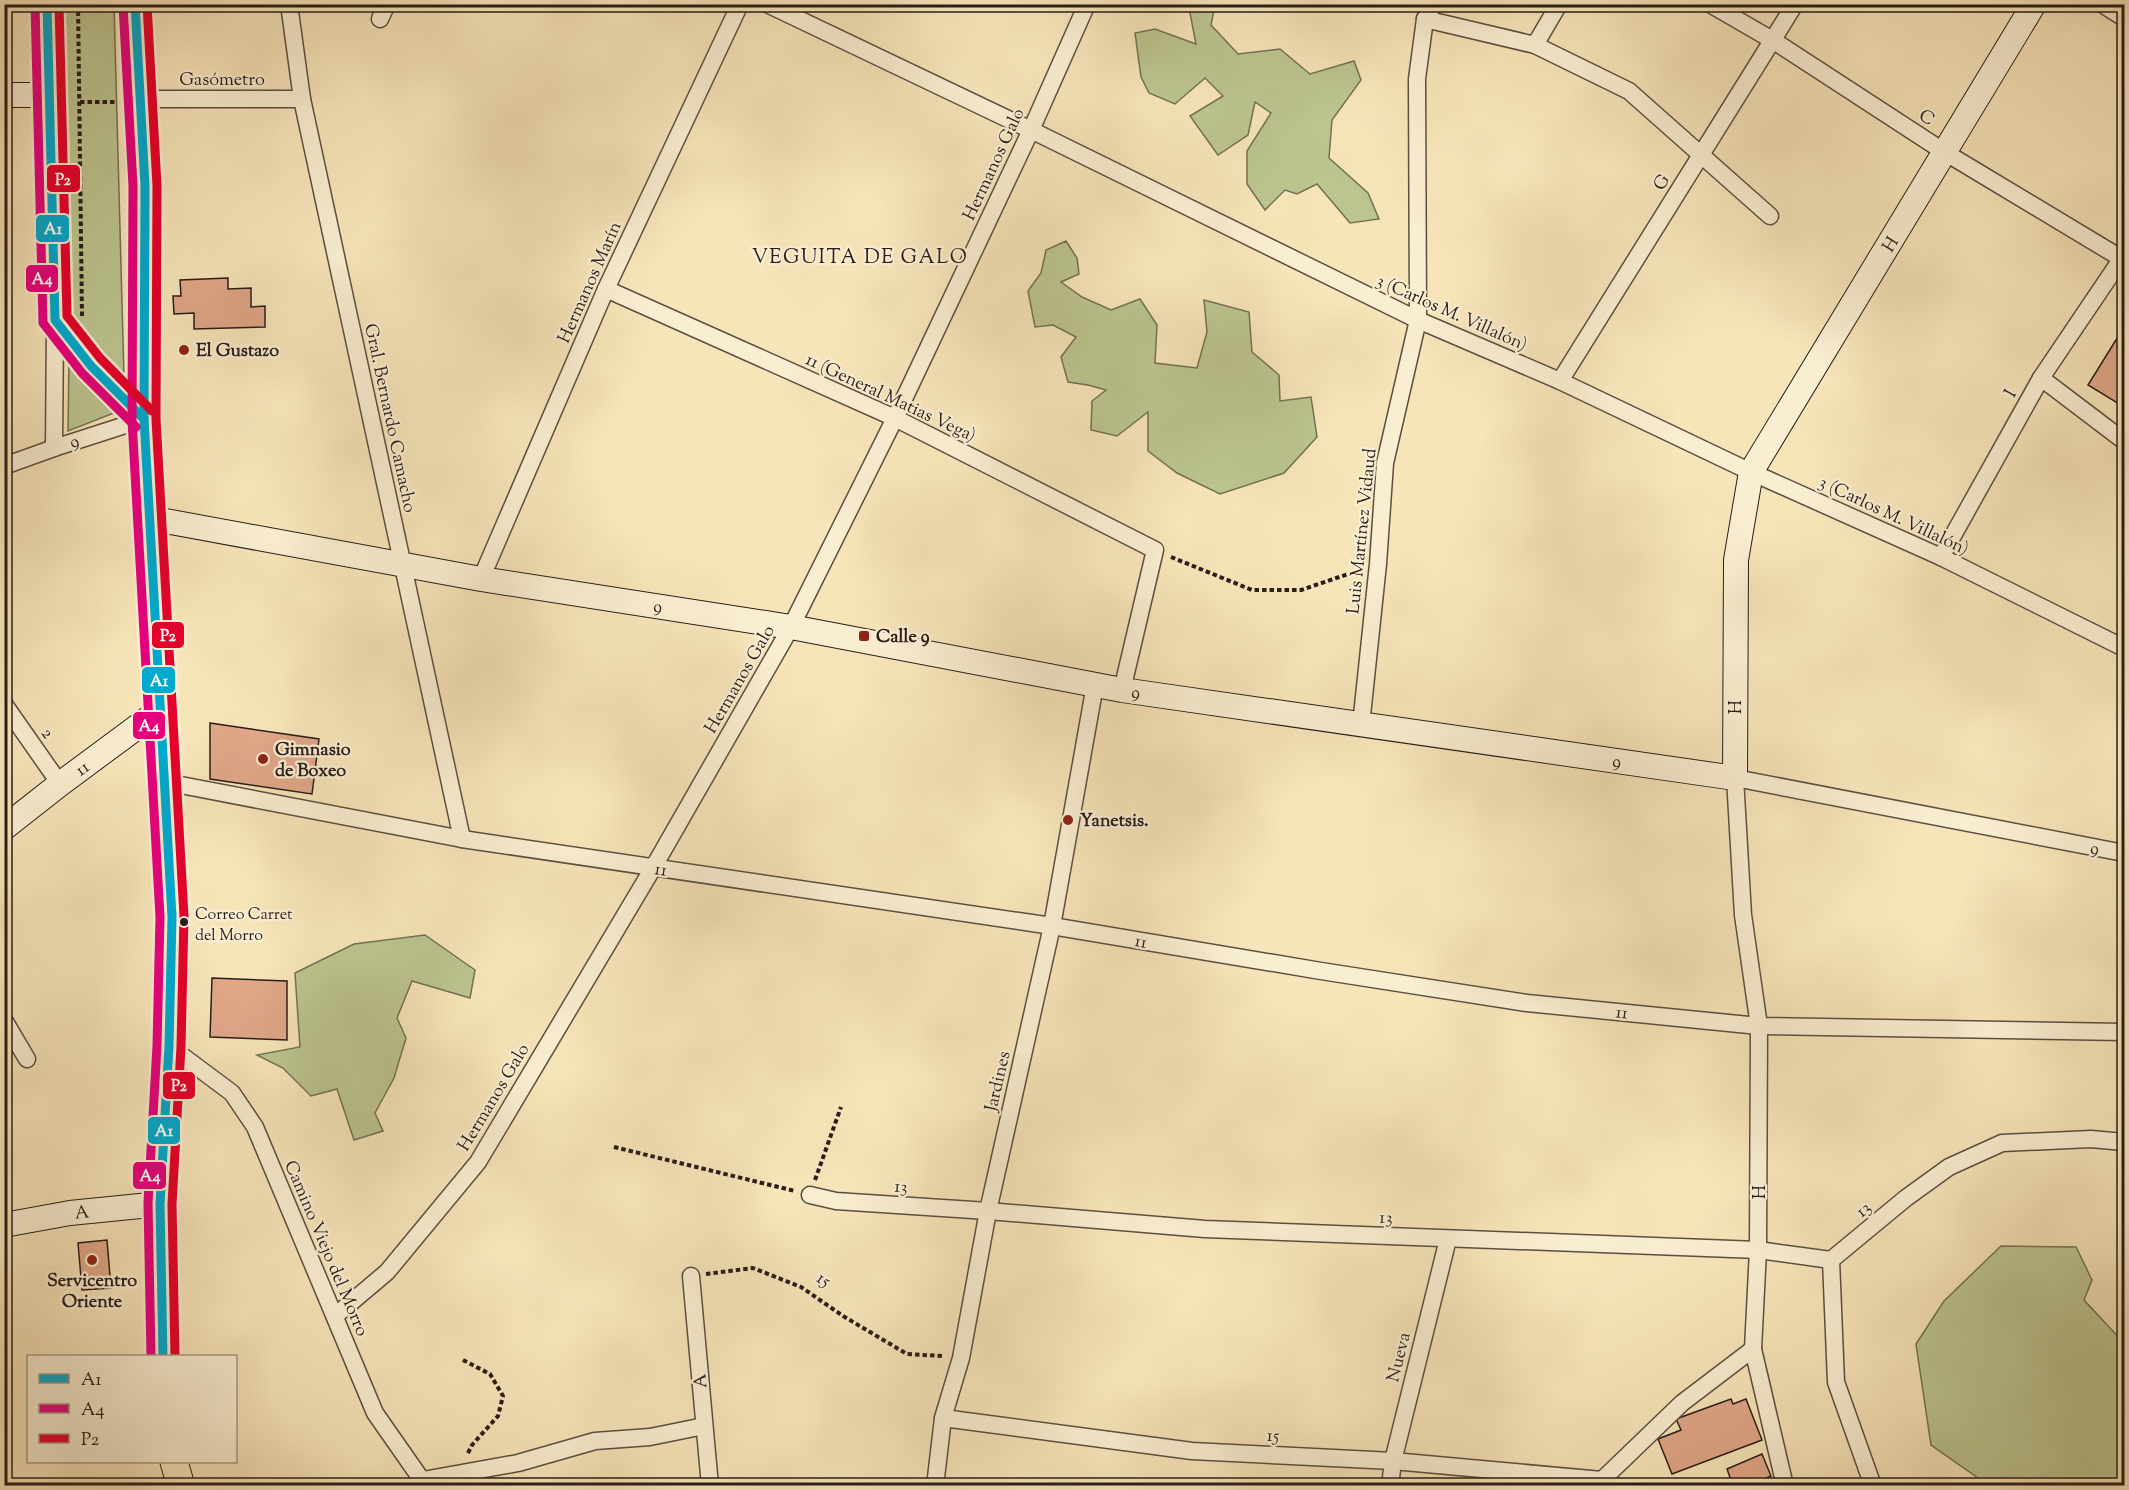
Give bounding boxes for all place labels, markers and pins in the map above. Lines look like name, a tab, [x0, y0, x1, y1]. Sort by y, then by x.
place label: El Gustazo	[196, 339, 279, 365]
marker: El Gustazo	[177, 343, 191, 357]
place label: Calle 9	[876, 625, 930, 651]
marker: Calle 9	[857, 629, 871, 643]
place label: Gimnasio de Boxeo	[275, 738, 351, 785]
marker: Gimnasio de Boxeo	[256, 752, 270, 766]
place label: Yanetsis.	[1080, 809, 1149, 835]
marker: Yanetsis.	[1061, 813, 1075, 827]
place label: Correo Carret del Morro	[195, 904, 293, 948]
marker: Correo Carret del Morro	[178, 916, 190, 928]
marker: Servicentro Oriente	[85, 1253, 99, 1267]
place label: Servicentro Oriente	[47, 1269, 137, 1316]

